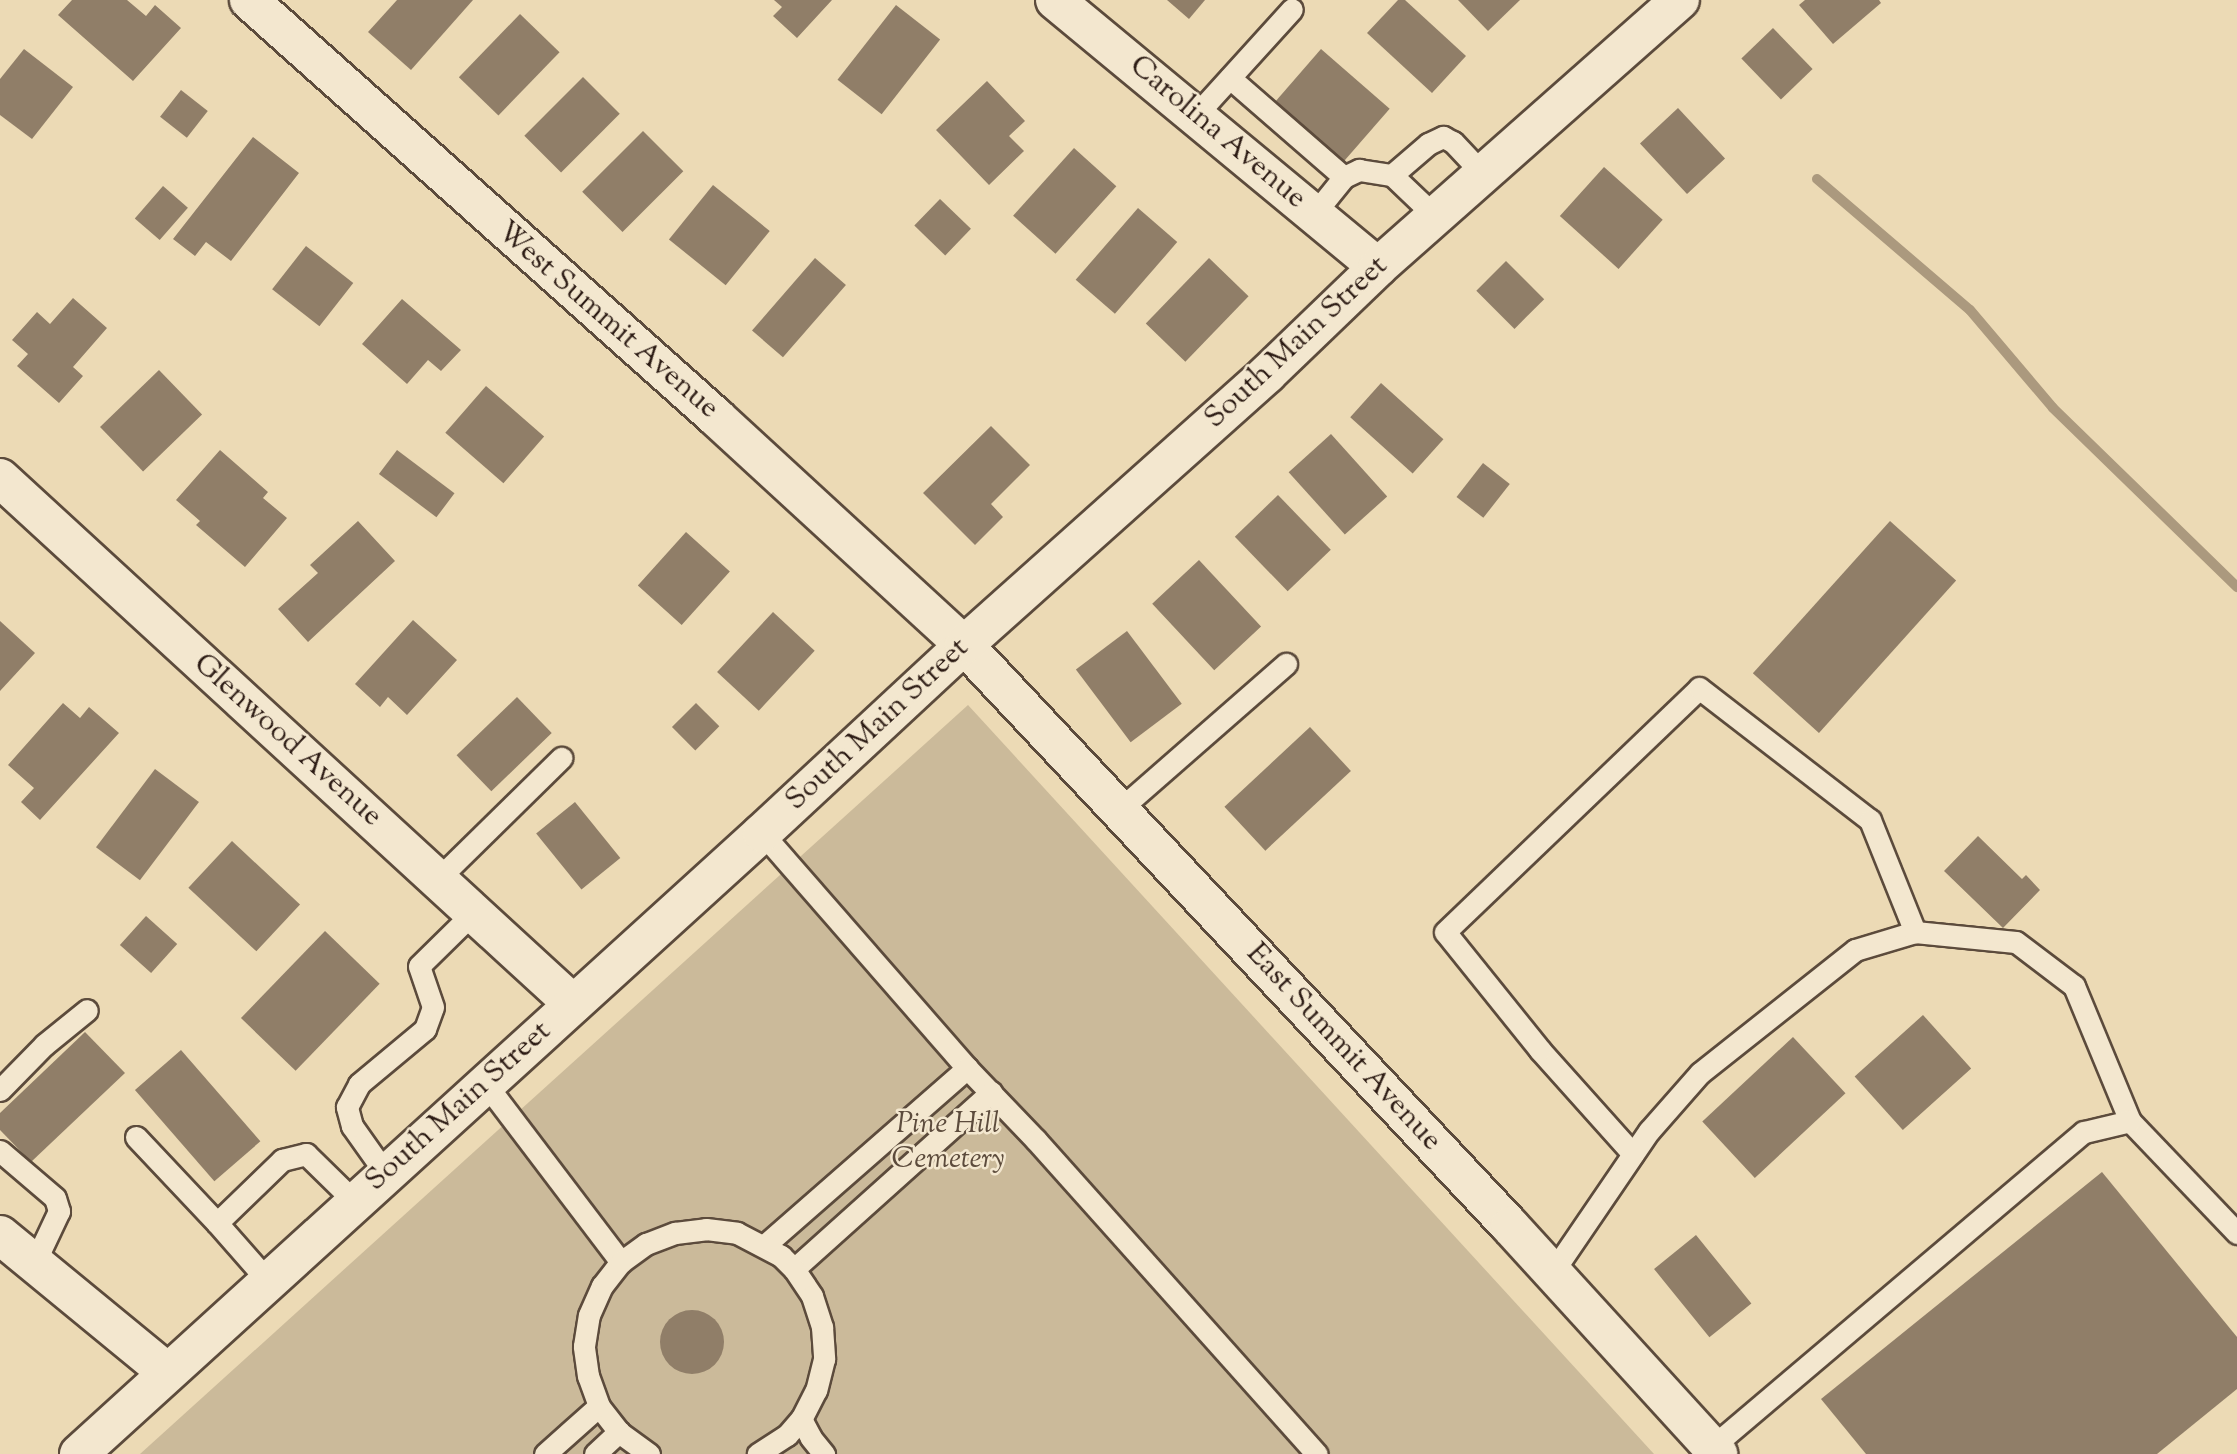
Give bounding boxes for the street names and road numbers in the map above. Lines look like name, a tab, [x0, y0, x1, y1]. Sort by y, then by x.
street label: Carolina Avenue	[1121, 49, 1313, 217]
street label: West Summit Avenue	[488, 215, 726, 427]
street label: South Main Street	[1198, 249, 1396, 437]
street label: South Main Street	[779, 631, 977, 819]
street label: Glenwood Avenue	[185, 647, 389, 835]
street label: East Summit Avenue	[1238, 937, 1448, 1159]
street label: South Main Street	[359, 1014, 559, 1200]

